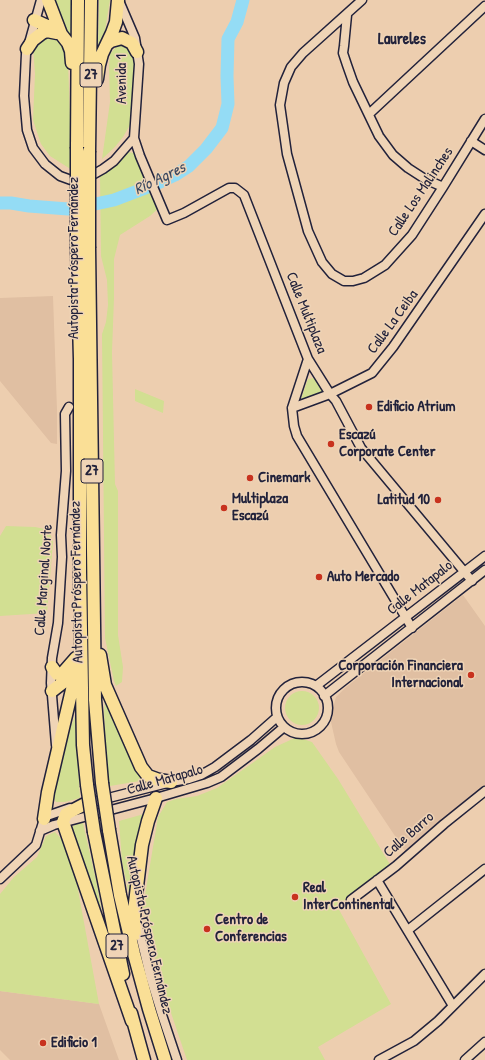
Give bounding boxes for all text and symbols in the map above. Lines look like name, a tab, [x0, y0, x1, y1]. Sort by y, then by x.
district label: Laureles	[378, 30, 426, 50]
street label: Avenida 1	[113, 54, 131, 104]
road number: 27	[80, 63, 102, 87]
street label: Calle Los Malinches	[385, 144, 457, 240]
water label: Río Agres	[131, 158, 189, 200]
street label: Autopista Próspero Fernández	[65, 177, 83, 339]
street label: Calle Multiplaza	[282, 270, 330, 356]
street label: Calle La Ceiba	[364, 287, 422, 357]
place label: Edificio Atrium	[377, 398, 455, 416]
marker: Edificio Atrium	[364, 402, 374, 412]
place label: Escazú Corporate Center	[339, 426, 436, 461]
marker: Escazú Corporate Center	[326, 439, 336, 449]
road number: 27	[81, 459, 103, 483]
place label: Cinemark	[258, 469, 310, 487]
marker: Cinemark	[245, 473, 255, 483]
place label: Multiplaza Escazú	[232, 490, 288, 525]
place label: Latitud 10	[377, 491, 430, 509]
marker: Latitud 10	[433, 495, 443, 505]
street label: Autopista Próspero Fernández	[67, 501, 87, 663]
marker: Multiplaza Escazú	[219, 503, 229, 513]
street label: Calle Marginal Norte	[31, 524, 57, 636]
street label: Calle Matapalo	[384, 557, 456, 619]
place label: Auto Mercado	[327, 568, 399, 586]
marker: Auto Mercado	[314, 572, 324, 582]
place label: Corporación Financiera Internacional	[338, 657, 463, 692]
marker: Corporación Financiera Internacional	[466, 670, 476, 680]
street label: Calle Matapalo	[125, 761, 205, 799]
street label: Calle Barro	[380, 808, 438, 862]
street label: Autopista Próspero Fernández	[122, 854, 176, 1016]
place label: Real InterContinental	[303, 879, 394, 914]
marker: Real InterContinental	[290, 892, 300, 902]
place label: Centro de Conferencias	[215, 911, 287, 946]
marker: Centro de Conferencias	[202, 924, 212, 934]
road number: 27	[106, 934, 128, 958]
place label: Edificio 1	[51, 1034, 97, 1052]
marker: Edificio 1	[38, 1038, 48, 1048]

